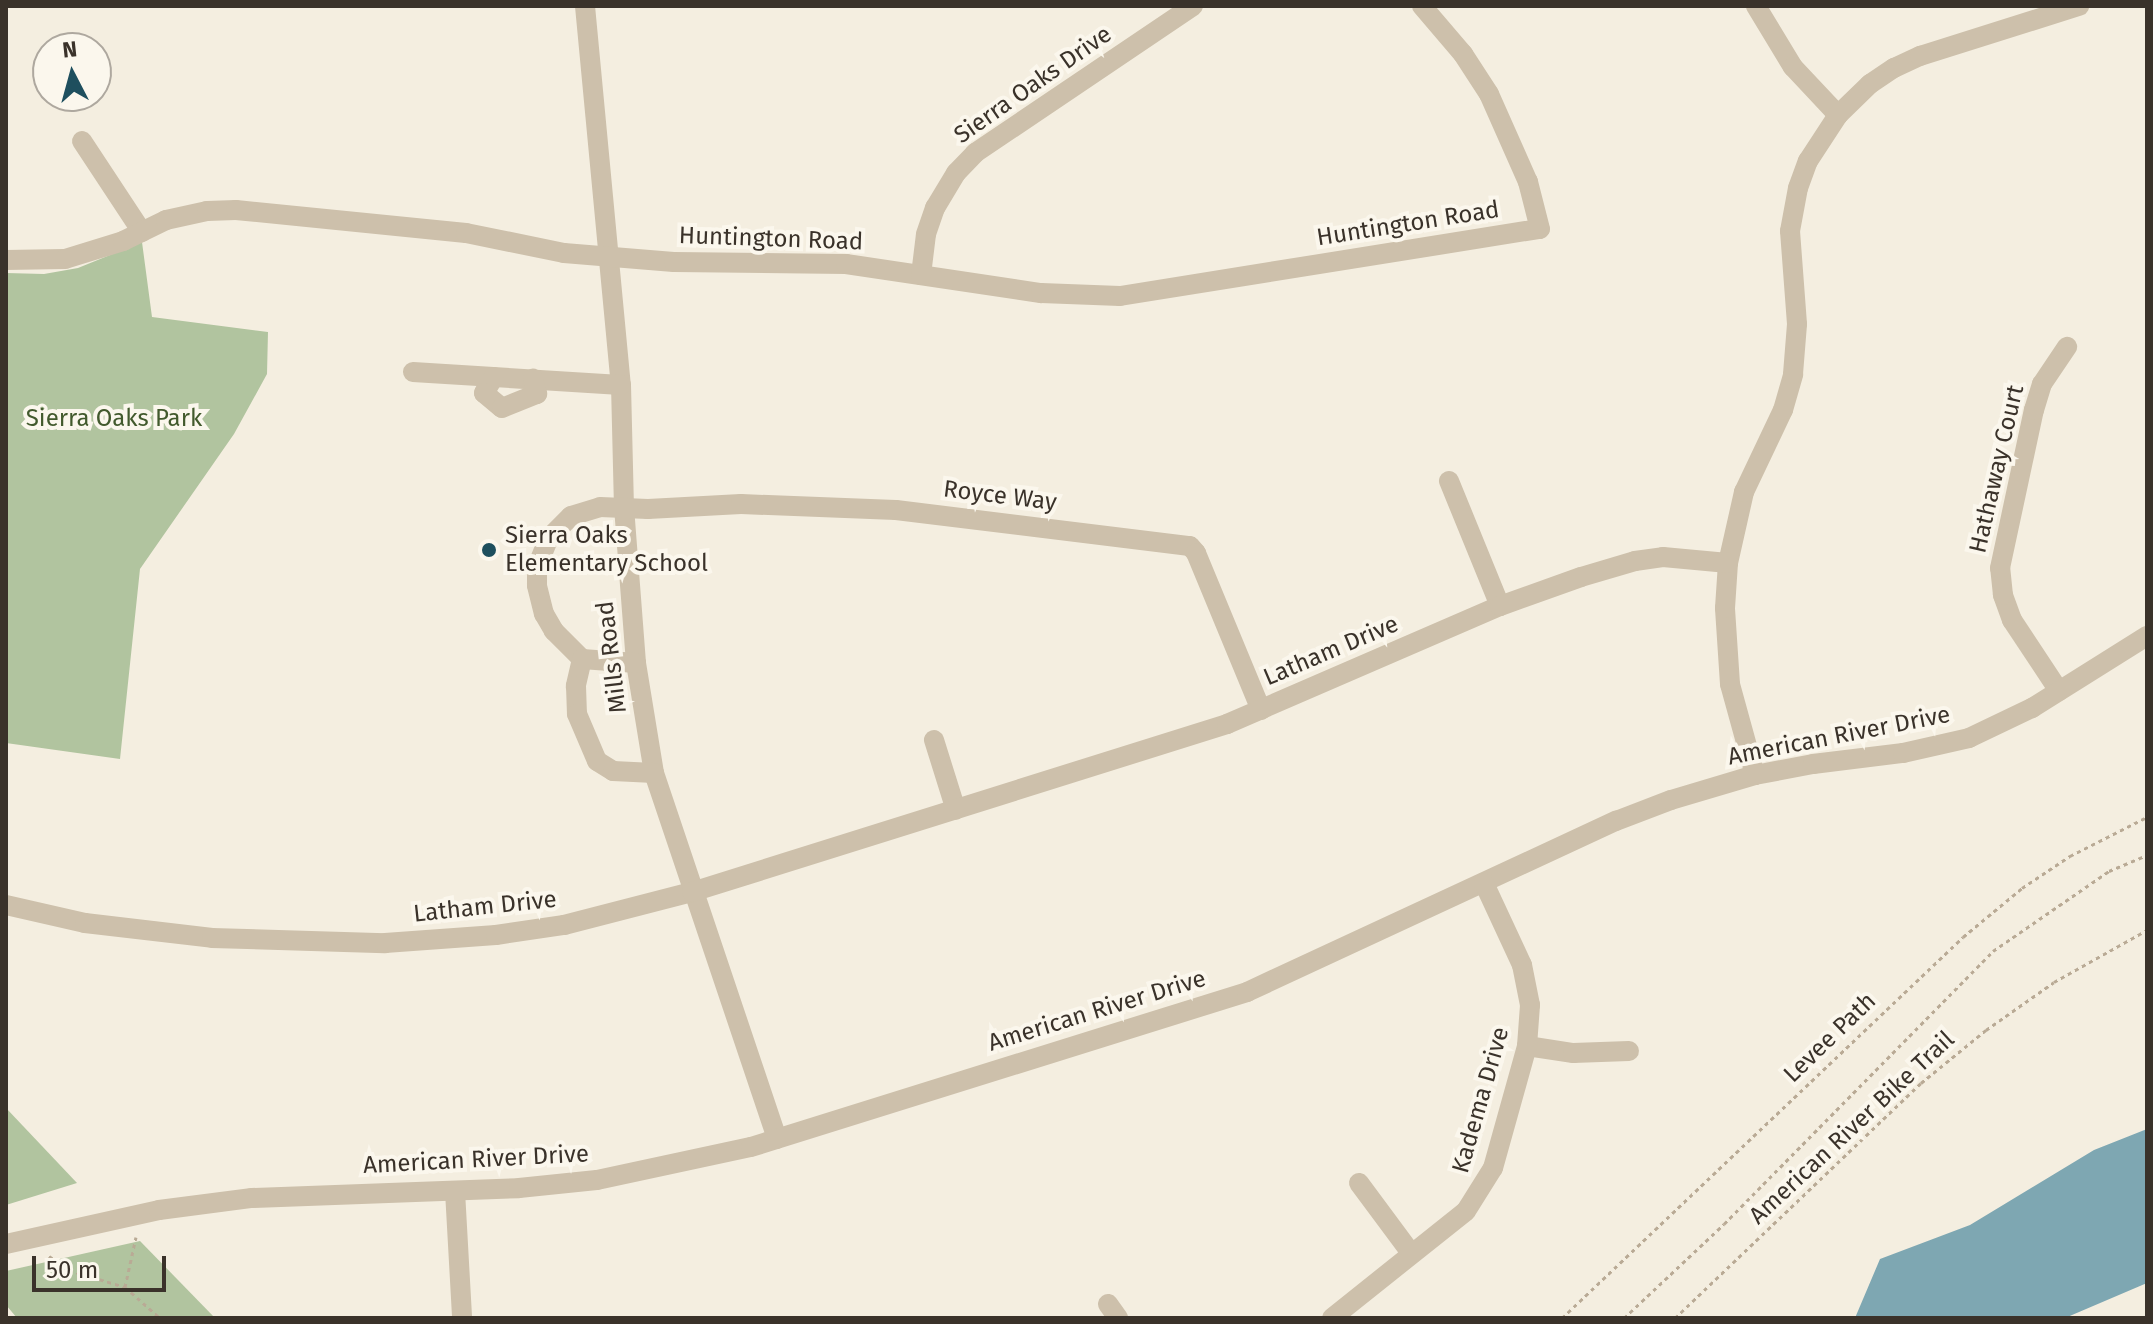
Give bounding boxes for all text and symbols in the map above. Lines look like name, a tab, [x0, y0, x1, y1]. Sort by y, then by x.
street label: Sierra Oaks Drive	[949, 20, 1117, 150]
north arrow	[32, 32, 112, 112]
text: N	[61, 35, 78, 64]
street label: Huntington Road	[1315, 195, 1501, 253]
street label: Huntington Road	[678, 221, 864, 257]
street label: Hathaway Court	[1964, 382, 2030, 556]
park label: Sierra Oaks Park	[26, 405, 202, 433]
street label: Royce Way	[942, 475, 1058, 517]
place label: Sierra Oaks Elementary School	[505, 522, 708, 578]
marker: Sierra Oaks Elementary School	[480, 541, 498, 559]
street label: Mills Road	[591, 599, 633, 715]
street label: Latham Drive	[1259, 610, 1403, 692]
street label: American River Drive	[1725, 700, 1953, 772]
street label: Latham Drive	[412, 885, 558, 929]
street label: American River Drive	[985, 964, 1209, 1058]
street label: Levee Path	[1778, 987, 1882, 1089]
street label: Kadema Drive	[1446, 1024, 1516, 1176]
street label: American River Bike Trail	[1744, 1026, 1960, 1230]
street label: American River Drive	[362, 1140, 590, 1180]
scale bar	[36, 1240, 170, 1290]
text: 50 m	[46, 1256, 98, 1284]

